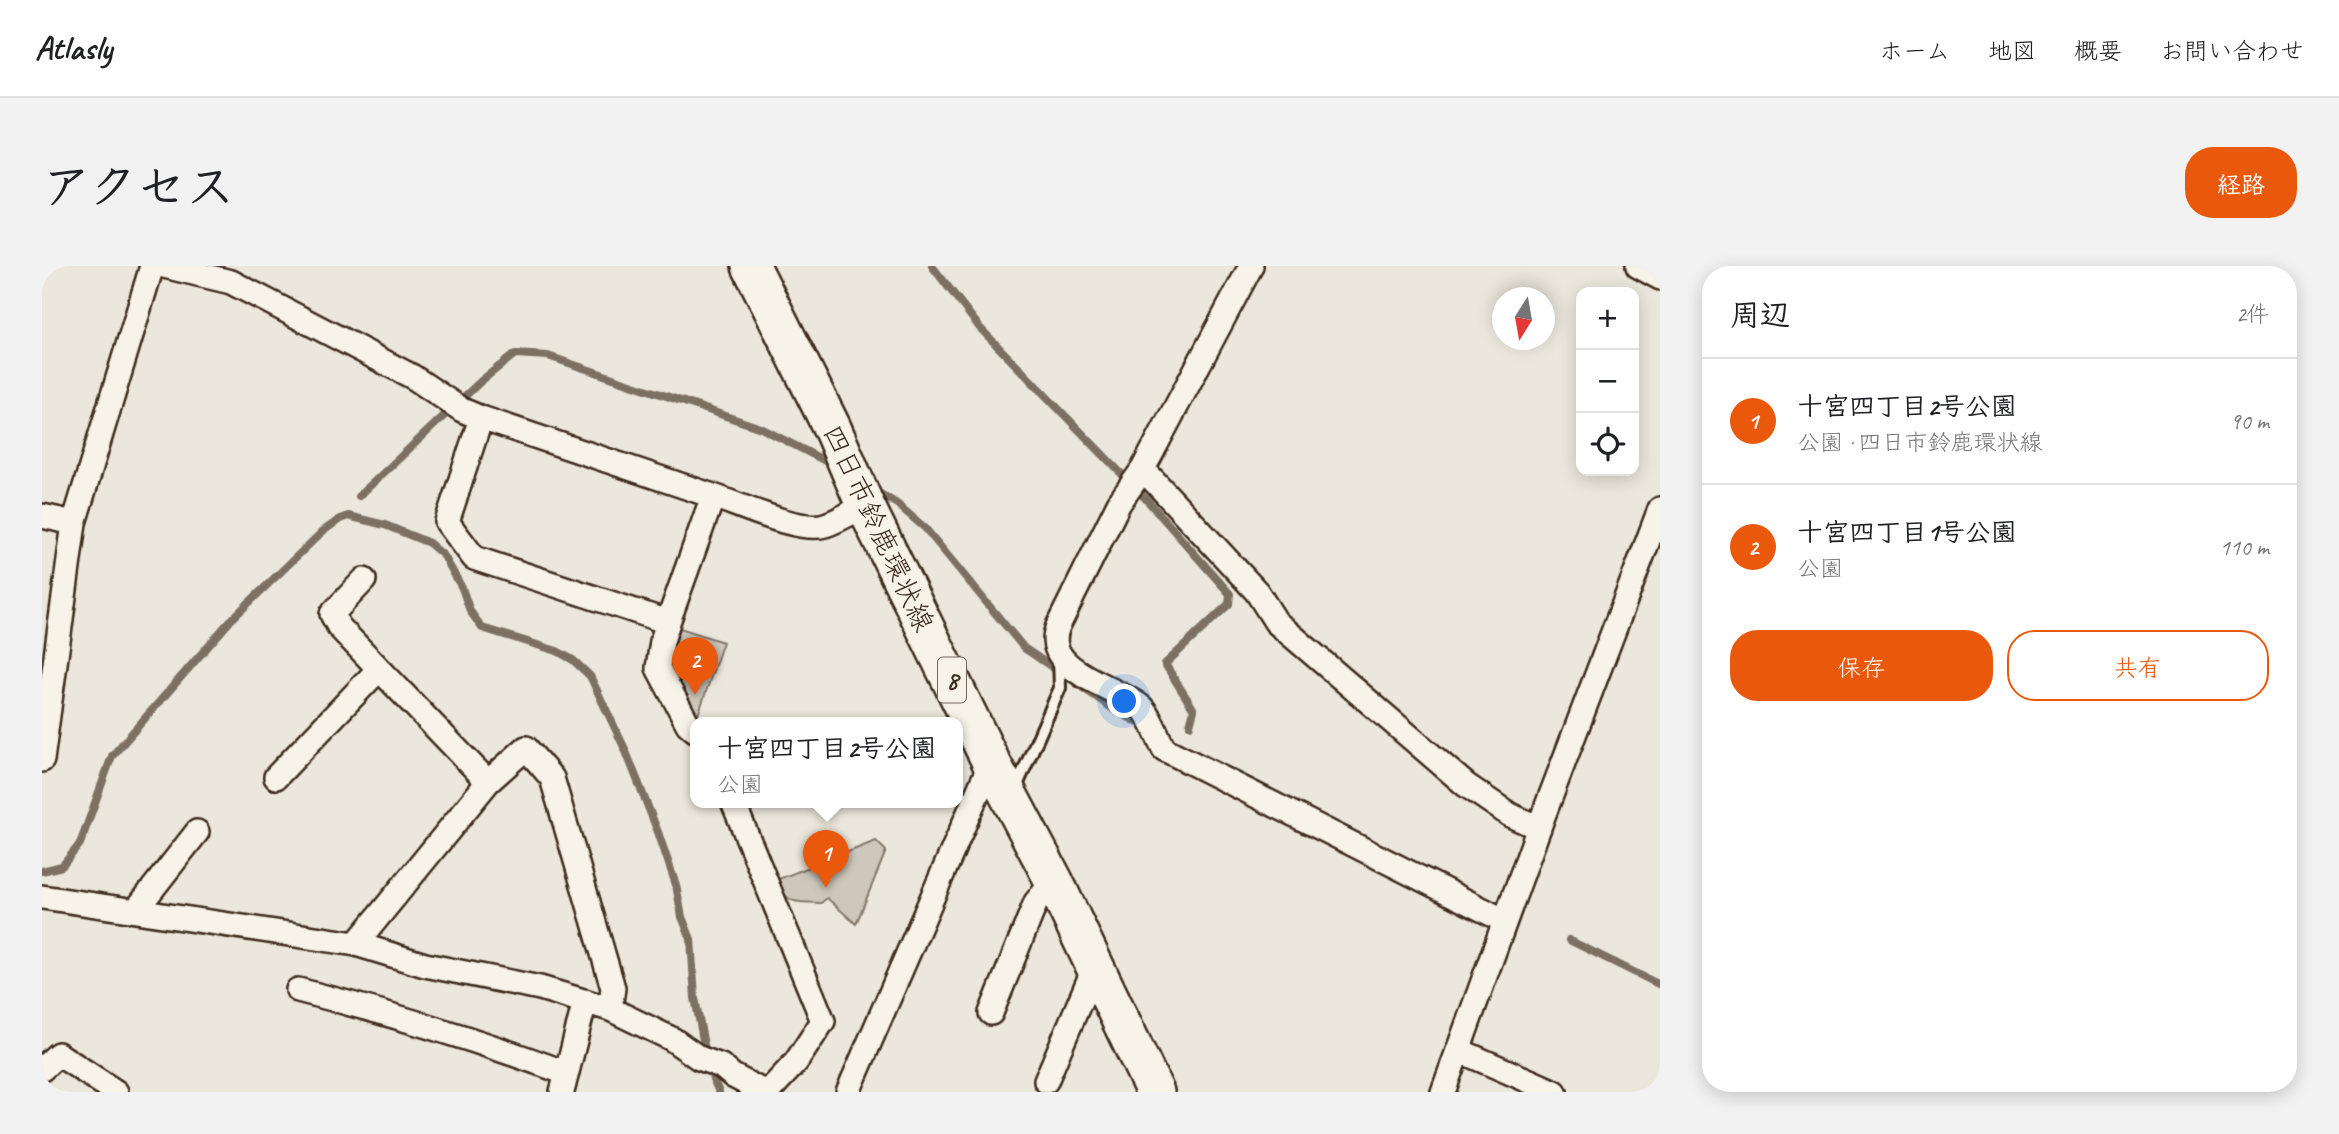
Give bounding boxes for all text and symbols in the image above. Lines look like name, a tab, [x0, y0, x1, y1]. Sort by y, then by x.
text: Atlasly	[35, 27, 112, 69]
text: ホーム	[1879, 36, 1950, 66]
text: 地図	[1988, 36, 2036, 66]
text: 概要	[2074, 36, 2122, 66]
text: お問い合わせ	[2160, 36, 2304, 66]
button: 経路	[2185, 147, 2297, 218]
text: アクセス	[42, 156, 235, 218]
north arrow	[1492, 287, 1555, 350]
map controls	[1576, 287, 1639, 476]
button: +	[1576, 287, 1639, 350]
text: 周辺	[1730, 296, 1790, 334]
text: 2件	[2236, 300, 2269, 329]
button: −	[1576, 350, 1639, 413]
text: 十宮四丁目2号公園	[1797, 390, 2017, 423]
text: 1	[1748, 407, 1758, 436]
text: 90 m	[2230, 407, 2269, 436]
button: locate	[1576, 413, 1639, 476]
street label: 四日市鈴鹿環状線	[815, 419, 942, 637]
text: 公園 · 四日市鈴鹿環状線	[1797, 428, 2042, 457]
text: 十宮四丁目1号公園	[1797, 516, 2017, 549]
text: 2	[1748, 533, 1758, 562]
text: 110 m	[2220, 533, 2269, 562]
text: 公園	[1797, 554, 1843, 583]
button: 保存	[1730, 630, 1993, 701]
button: 共有	[2007, 630, 2269, 701]
pin: 2	[672, 637, 718, 695]
road number: 8	[938, 658, 966, 702]
your location	[1107, 684, 1141, 718]
popup	[690, 717, 963, 808]
text: 十宮四丁目2号公園	[717, 732, 936, 765]
text: 公園	[717, 770, 763, 799]
pin: 1	[803, 830, 849, 888]

